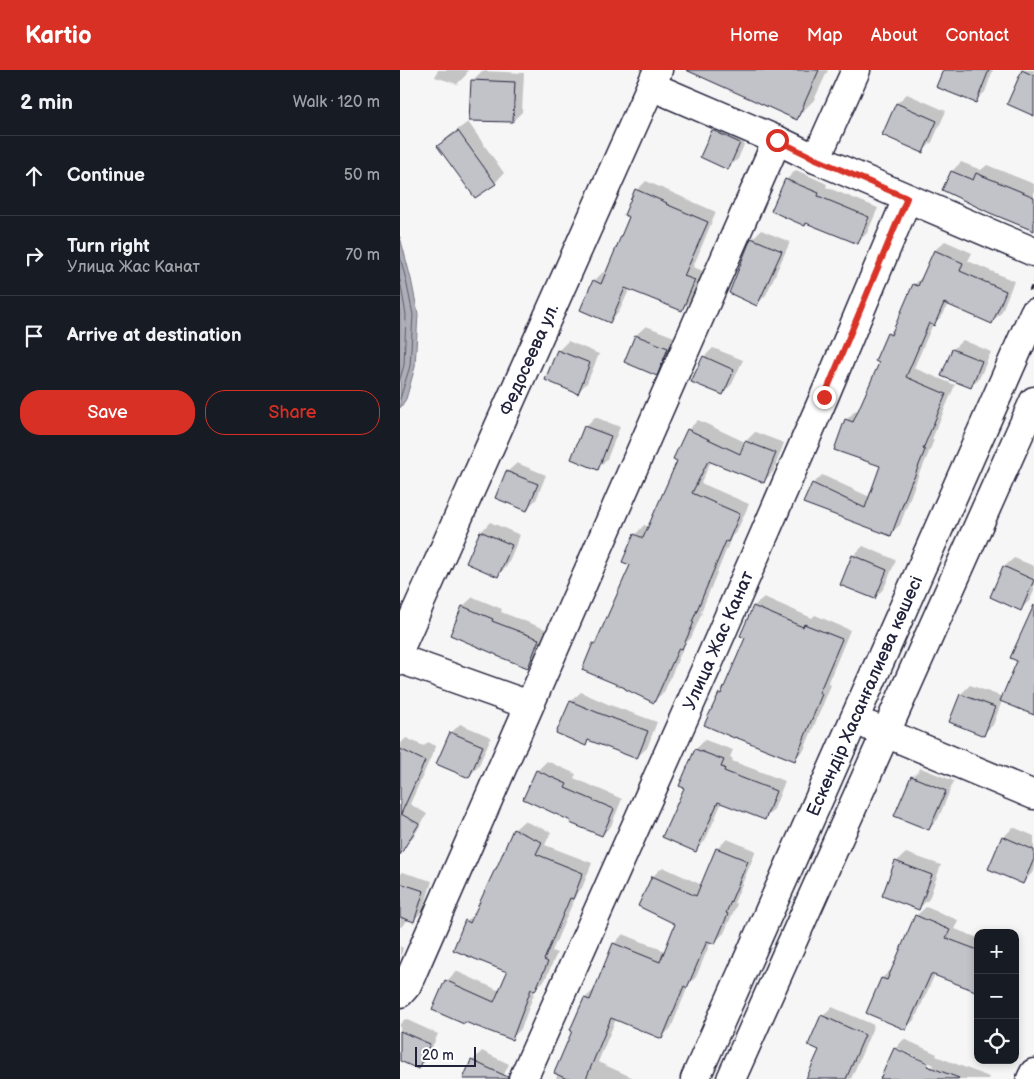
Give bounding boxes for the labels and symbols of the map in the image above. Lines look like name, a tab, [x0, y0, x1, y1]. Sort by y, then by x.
route start	[766, 129, 789, 152]
street label: Федосеева ул.	[495, 300, 563, 419]
route end	[813, 386, 836, 409]
street label: Улица Жас Канат	[678, 567, 758, 713]
street label: Ескендір Хасанғалиева көшесі	[802, 572, 927, 819]
scale bar	[415, 1044, 476, 1067]

